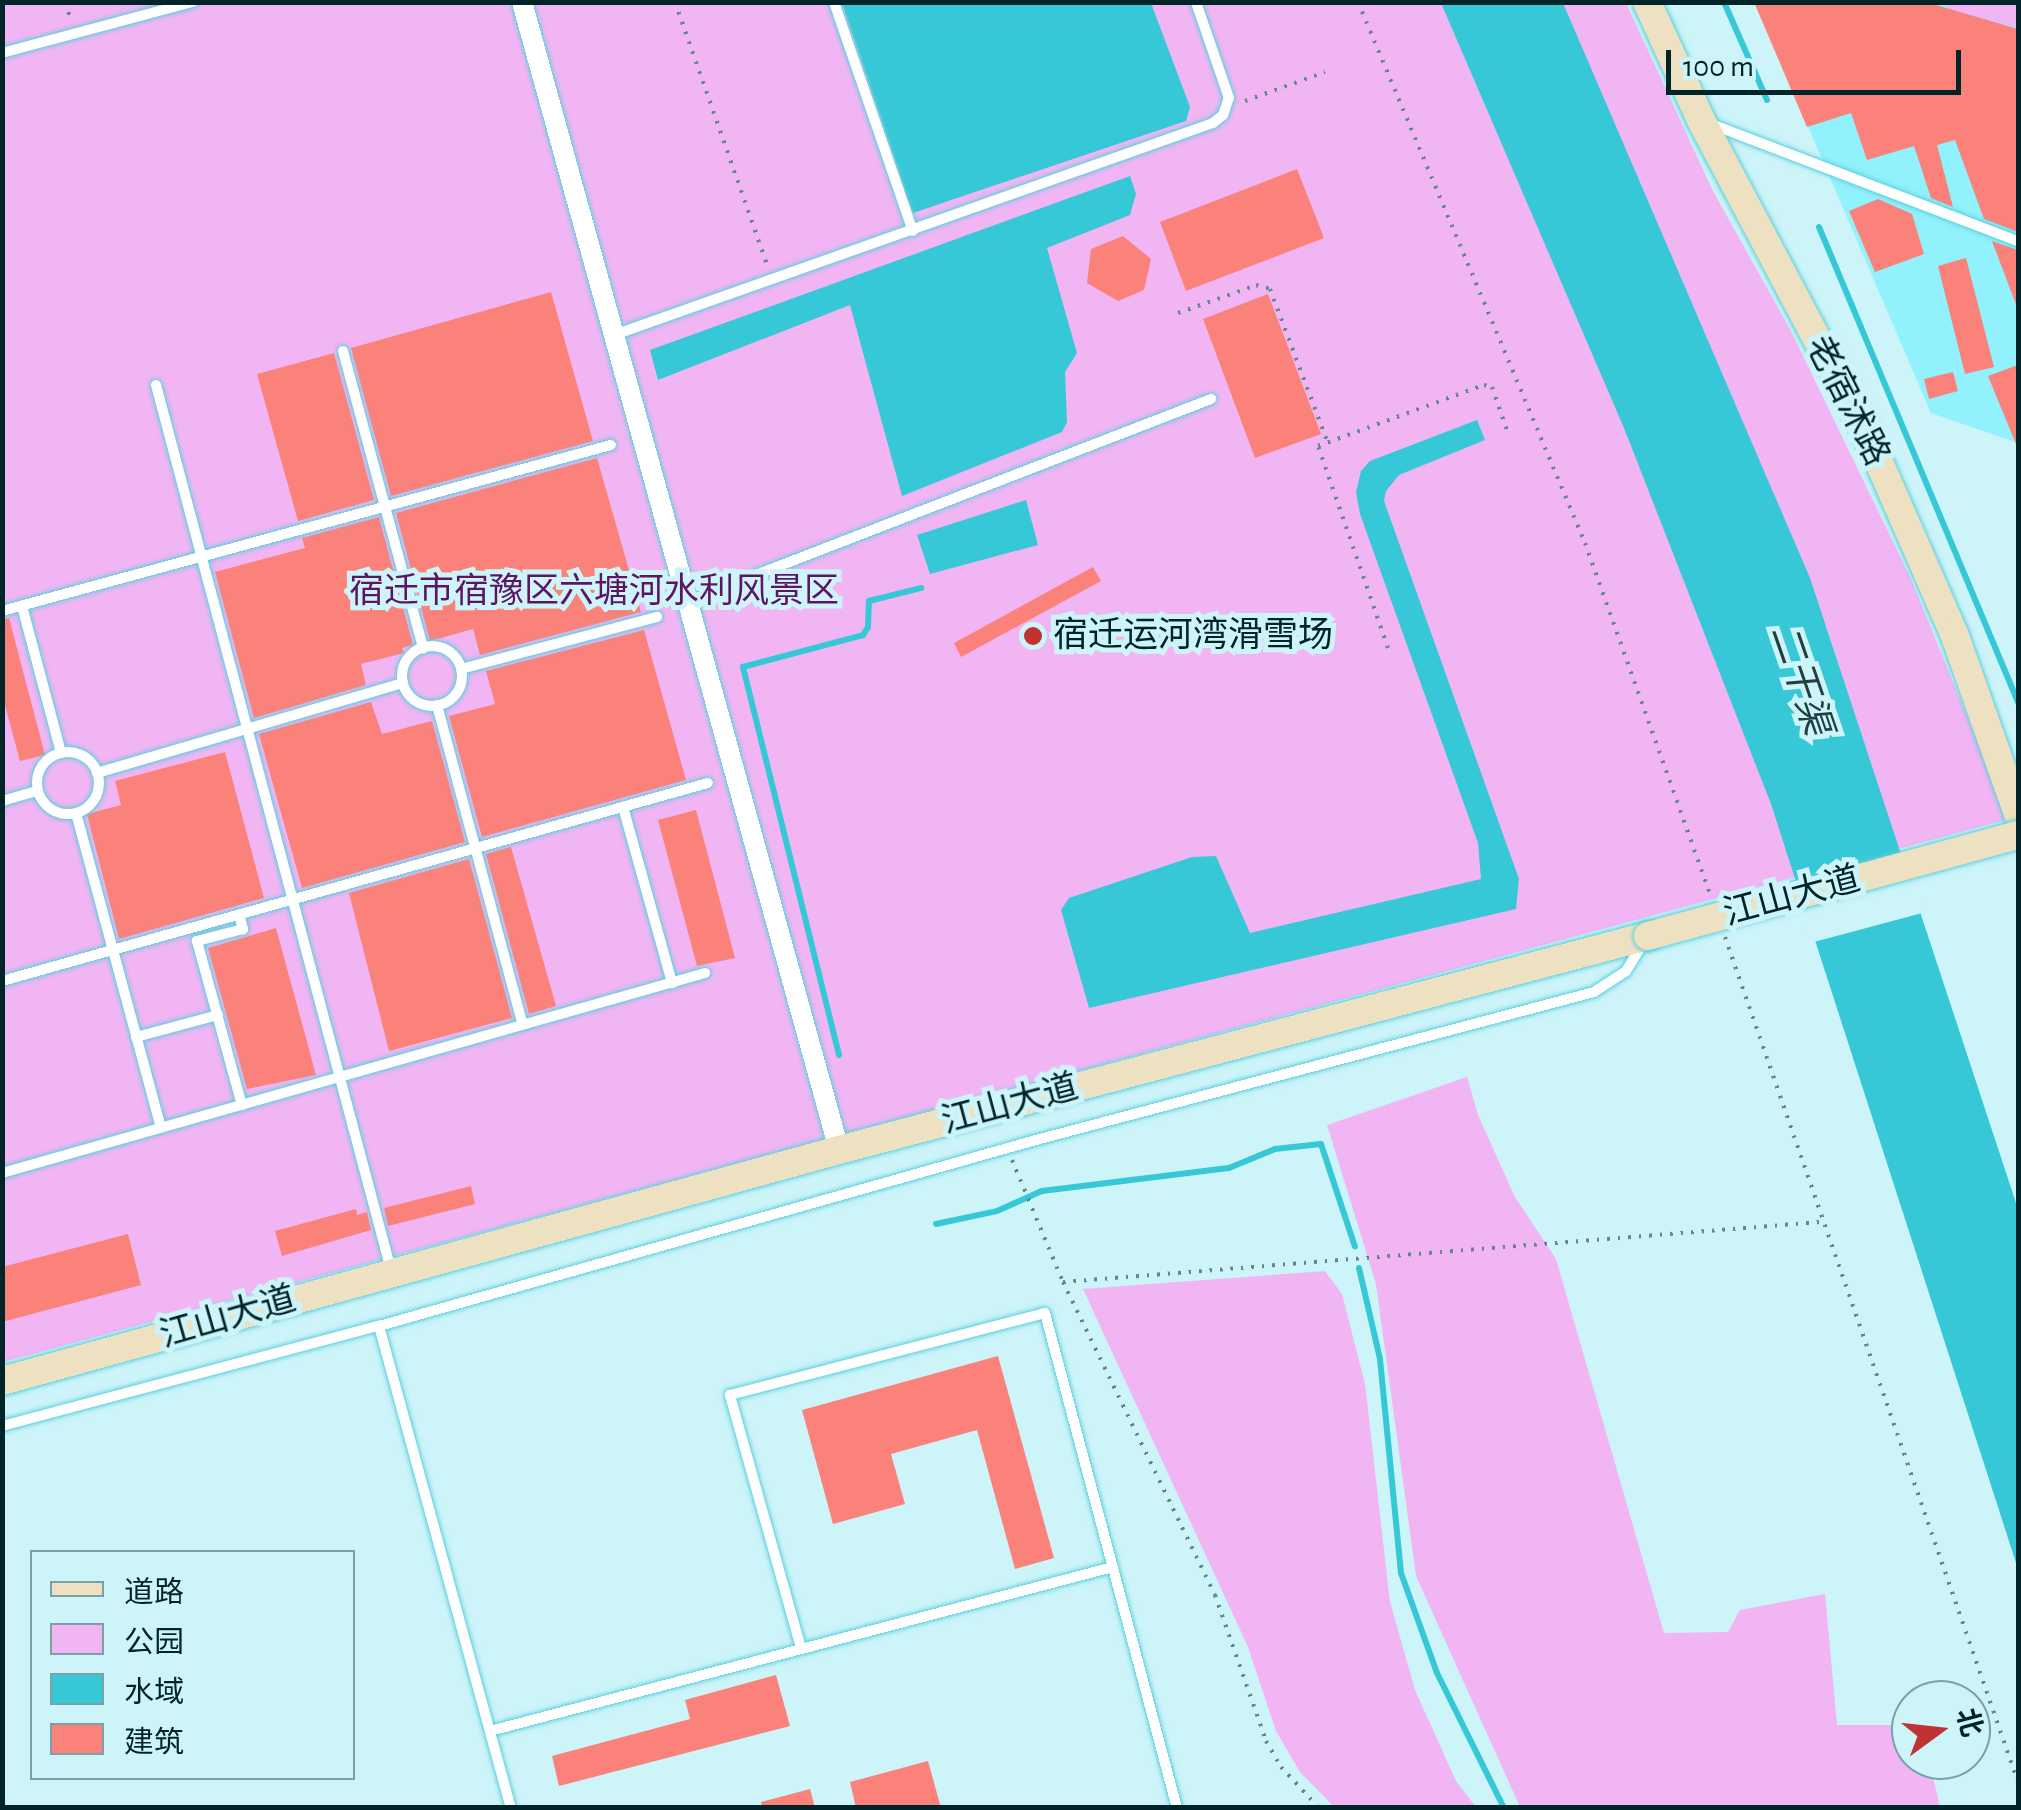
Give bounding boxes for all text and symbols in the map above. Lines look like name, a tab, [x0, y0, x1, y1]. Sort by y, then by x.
scale bar	[1671, 30, 1966, 92]
text: 100 m	[1683, 52, 1754, 82]
street label: 老宿沭路	[1797, 329, 1897, 473]
park label: 宿迁市宿豫区六塘河水利风景区	[349, 571, 839, 613]
place label: 宿迁运河湾滑雪场	[1053, 615, 1333, 657]
water label: 二干渠	[1759, 619, 1839, 741]
marker: 宿迁运河湾滑雪场	[1022, 625, 1044, 647]
street label: 江山大道	[1719, 859, 1865, 935]
street label: 江山大道	[937, 1067, 1083, 1143]
street label: 江山大道	[155, 1279, 301, 1357]
legend	[30, 1550, 355, 1780]
text: 道路	[124, 1578, 184, 1608]
text: 公园	[124, 1628, 184, 1658]
text: 水域	[124, 1678, 184, 1708]
north arrow	[1891, 1680, 1991, 1780]
text: 北	[1951, 1706, 1985, 1740]
text: 建筑	[124, 1728, 184, 1758]

